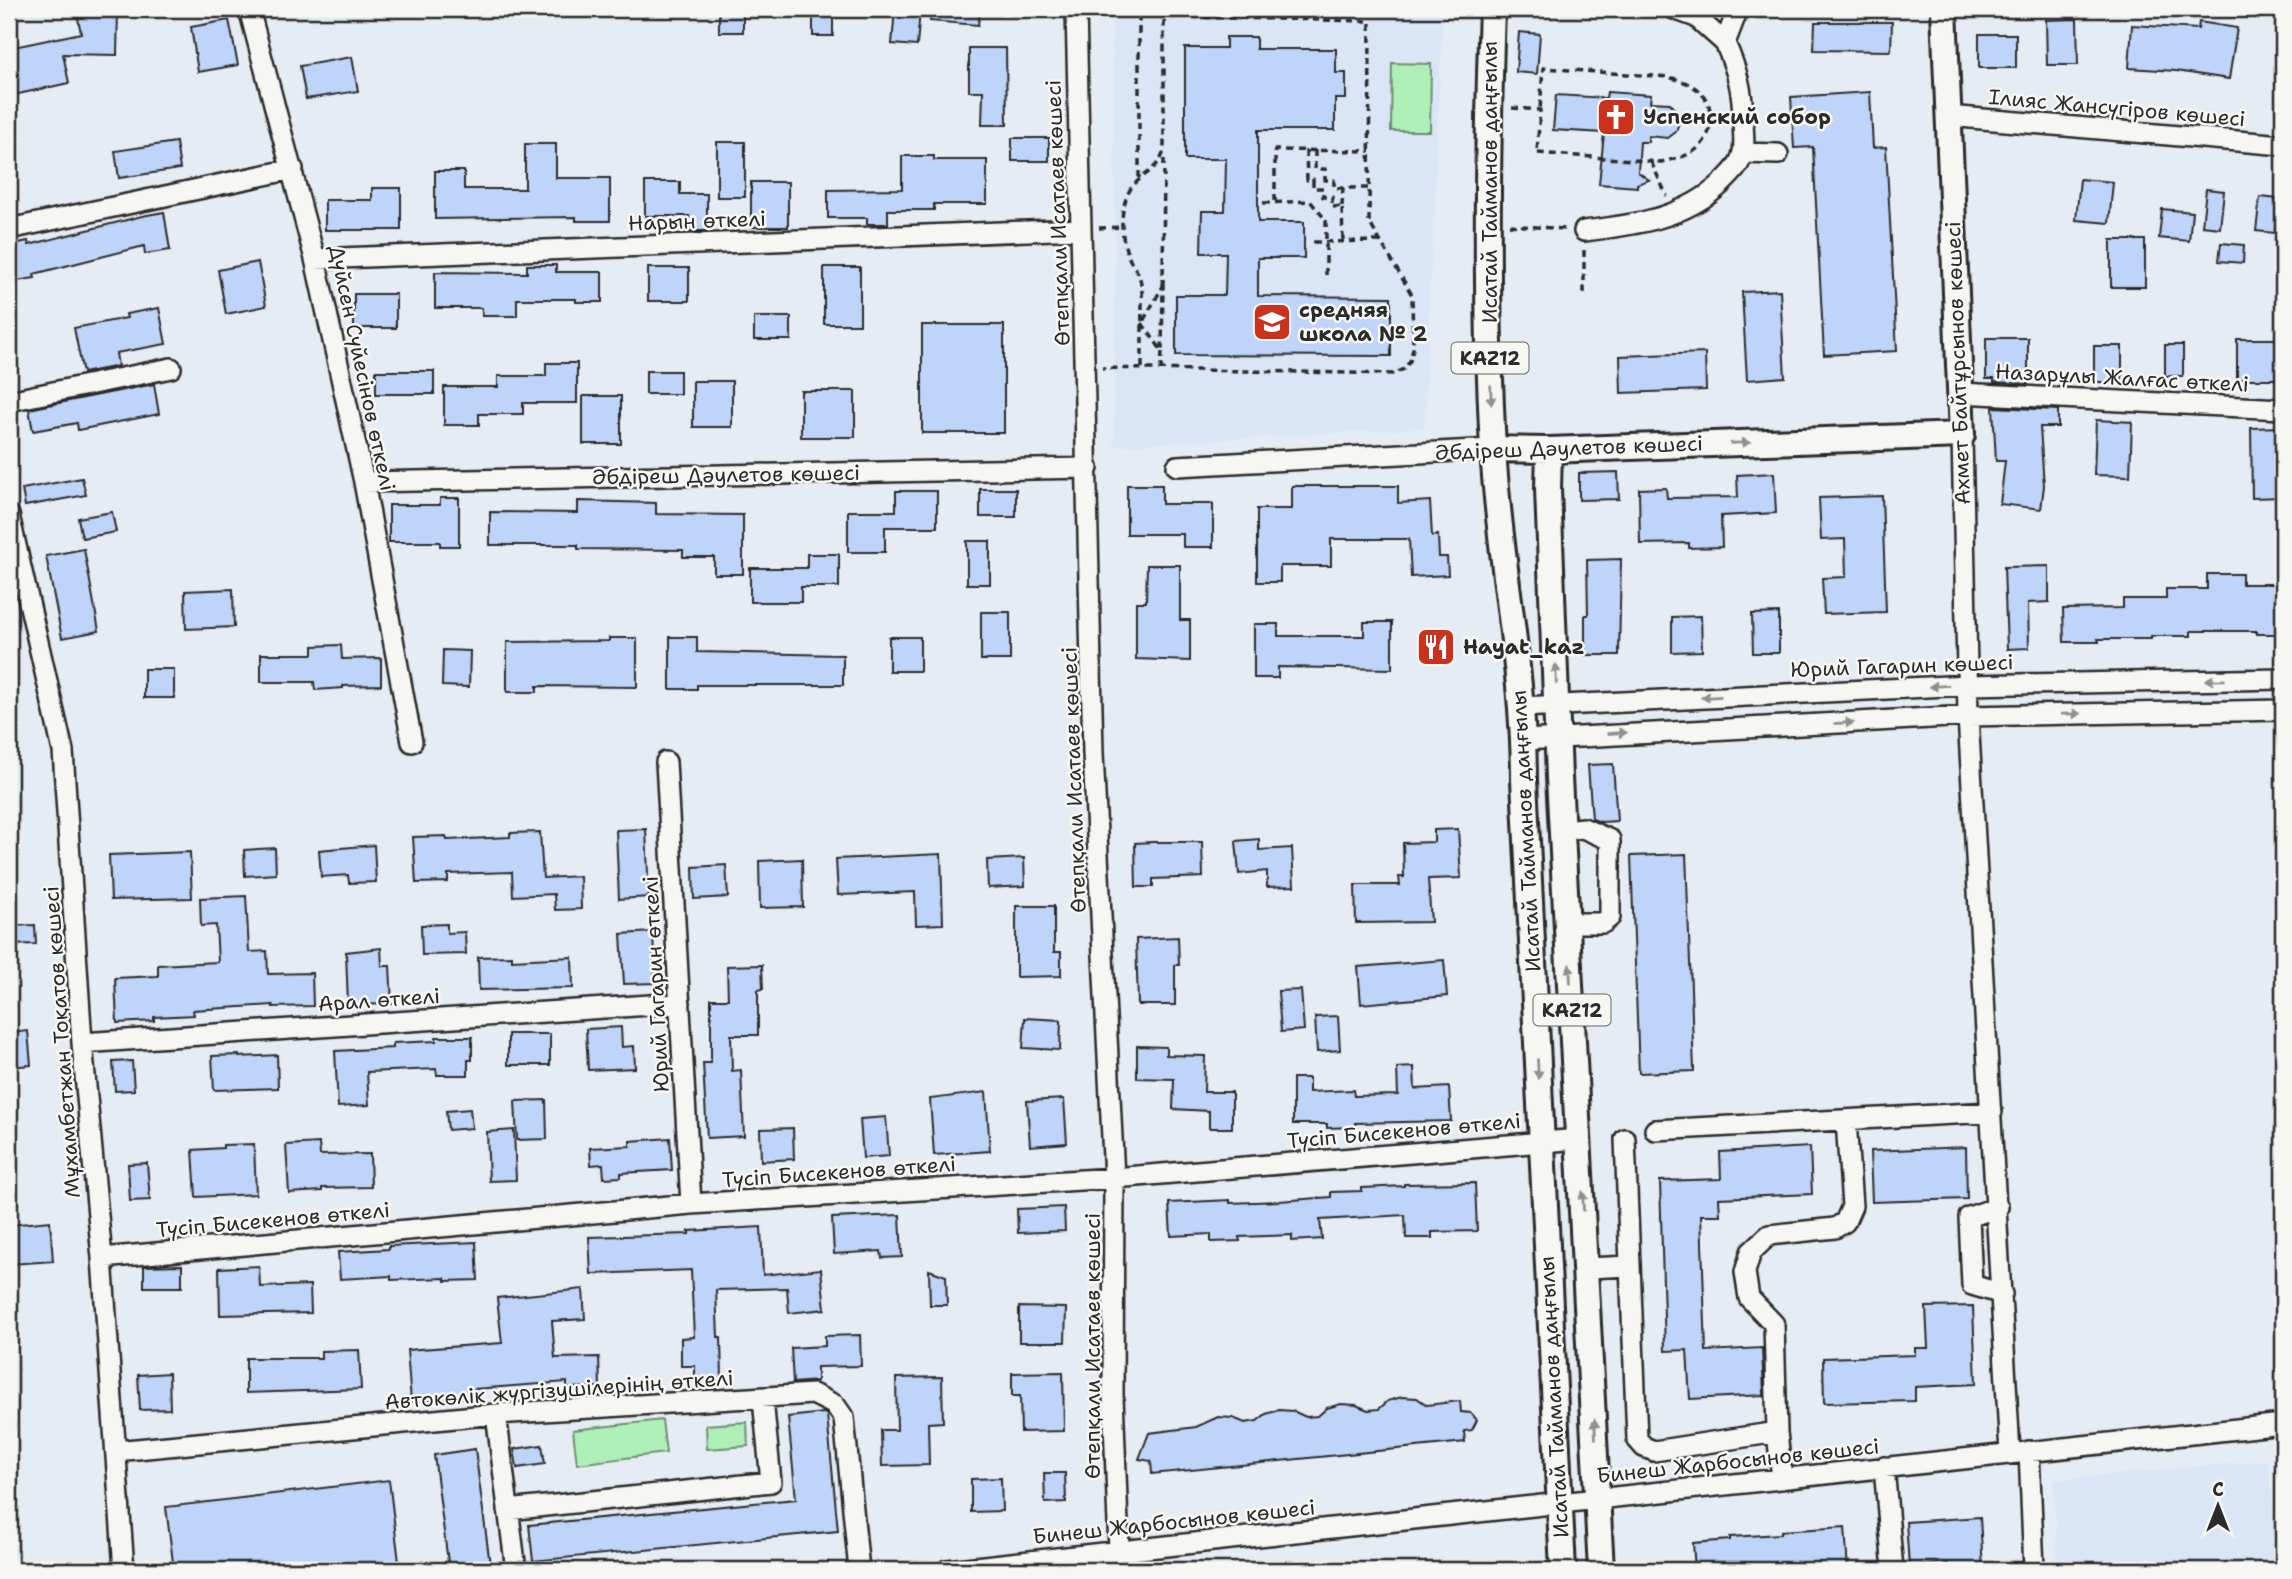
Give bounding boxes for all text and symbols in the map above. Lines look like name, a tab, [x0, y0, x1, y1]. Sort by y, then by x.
street label: Исатай Тайманов даңғылы	[1476, 41, 1504, 323]
street label: Өтепқали Исатаев көшесі	[1039, 79, 1077, 347]
street label: Ілияс Жансүгіров көшесі	[1987, 83, 2247, 133]
church icon: Успенский собор	[1595, 96, 1637, 138]
place label: Успенский собор	[1643, 103, 1831, 131]
street label: Нарын өткелі	[628, 205, 766, 237]
street label: Ахмет Байтұрсынов көшесі	[1939, 221, 1977, 505]
street label: Дүйсен Сүйесінов өткелі	[322, 242, 402, 494]
place label: cредняя школа № 2	[1299, 296, 1428, 348]
school or university icon: cредняя школа № 2	[1251, 301, 1293, 343]
road number: KAZ12	[1452, 342, 1528, 374]
street label: Назарұлы Жалғас өткелі	[1994, 357, 2250, 399]
one-way arrow	[1486, 385, 1497, 407]
street label: Әбдіреш Дәулетов көшесі	[1435, 429, 1703, 467]
one-way arrow	[1729, 438, 1751, 449]
street label: Әбдіреш Дәулетов көшесі	[592, 459, 860, 491]
restaurant icon: Hayat_kaz	[1415, 626, 1457, 668]
place label: Hayat_kaz	[1463, 633, 1585, 661]
street label: Өтепқали Исатаев көшесі	[1055, 646, 1093, 914]
street label: Юрий Гагарин көшесі	[1790, 648, 2014, 684]
one-way arrow	[1551, 662, 1562, 684]
one-way arrow	[2204, 674, 2226, 686]
one-way arrow	[1927, 681, 1949, 692]
street label: Исатай Тайманов даңғылы	[1505, 689, 1547, 973]
one-way arrow	[1700, 691, 1722, 702]
one-way arrow	[2060, 709, 2082, 720]
one-way arrow	[1833, 717, 1855, 728]
one-way arrow	[1606, 728, 1628, 739]
street label: Юрий Гагарин өткелі	[636, 875, 676, 1093]
street label: Мұхамбетжан Тоқатов көшесі	[37, 885, 87, 1199]
one-way arrow	[1564, 963, 1575, 985]
street label: Арал өткелі	[317, 982, 441, 1018]
road number: KAZ12	[1534, 994, 1610, 1026]
one-way arrow	[1532, 1058, 1543, 1080]
street label: Түсіп Бисекенов өткелі	[1286, 1107, 1522, 1155]
street label: Түсіп Бисекенов өткелі	[721, 1150, 957, 1194]
one-way arrow	[1577, 1190, 1588, 1212]
street label: Түсіп Бисекенов өткелі	[155, 1196, 391, 1244]
street label: Өтепқали Исатаев көшесі	[1079, 1213, 1107, 1479]
street label: Исатай Тайманов даңғылы	[1533, 1255, 1575, 1539]
street label: Автокөлік жүргізушілерінің өткелі	[384, 1364, 734, 1416]
one-way arrow	[1589, 1417, 1600, 1439]
street label: Бинеш Жарбосынов көшесі	[1595, 1432, 1881, 1490]
north arrow	[2184, 1470, 2254, 1540]
text: С	[2212, 1477, 2224, 1502]
street label: Бинеш Жарбосынов көшесі	[1031, 1493, 1317, 1551]

